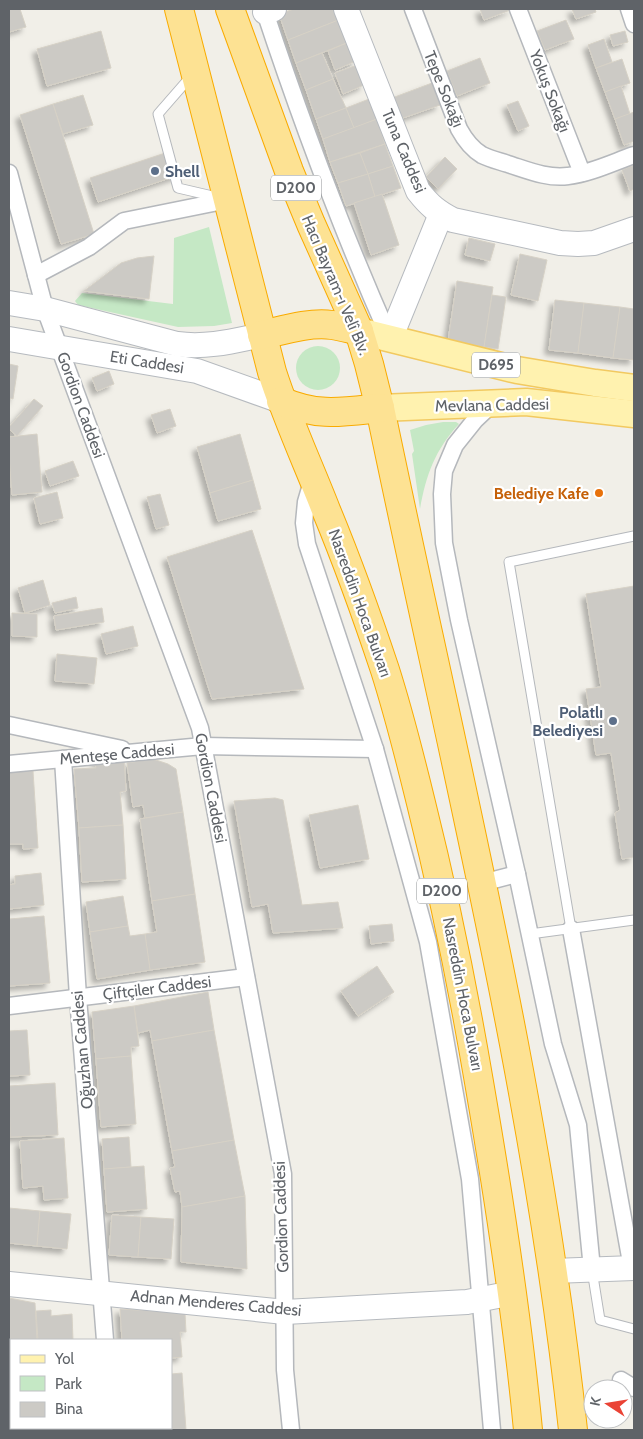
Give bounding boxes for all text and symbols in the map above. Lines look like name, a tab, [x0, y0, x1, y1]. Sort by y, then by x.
street label: Yokuş Sokağı	[525, 46, 574, 135]
street label: Tepe Sokağı	[420, 48, 468, 130]
street label: Tuna Caddesi	[378, 106, 430, 196]
place label: Shell	[165, 162, 200, 181]
marker: Shell	[149, 165, 161, 177]
road number: D200	[271, 176, 321, 200]
street label: Hacı Bayram-ı Velî Blv.	[298, 212, 374, 358]
street label: Eti Caddesi	[109, 347, 185, 377]
street label: Gordion Caddesi	[53, 349, 109, 461]
road number: D695	[472, 352, 520, 378]
street label: Mevlana Caddesi	[435, 395, 549, 415]
place label: Belediye Kafe	[494, 484, 589, 503]
marker: Belediye Kafe	[593, 487, 605, 499]
street label: Nasreddin Hoca Bulvarı	[324, 526, 396, 680]
place label: Polatlı Belediyesi	[532, 703, 603, 740]
marker: Polatlı Belediyesi	[607, 715, 619, 727]
street label: Gordion Caddesi	[191, 731, 231, 845]
street label: Menteşe Caddesi	[59, 740, 175, 768]
road number: D200	[417, 878, 467, 904]
street label: Nasreddin Hoca Bulvarı	[439, 916, 487, 1072]
street label: Çiftçiler Caddesi	[102, 972, 212, 1004]
street label: Oğuzhan Caddesi	[67, 990, 97, 1110]
street label: Gordion Caddesi	[270, 1161, 292, 1273]
street label: Adnan Menderes Caddesi	[130, 1286, 302, 1320]
legend	[10, 1339, 172, 1429]
text: Yol	[54, 1350, 74, 1368]
text: Park	[55, 1375, 82, 1393]
north arrow	[583, 1379, 633, 1429]
text: K	[586, 1395, 605, 1407]
text: Bina	[55, 1400, 83, 1418]

